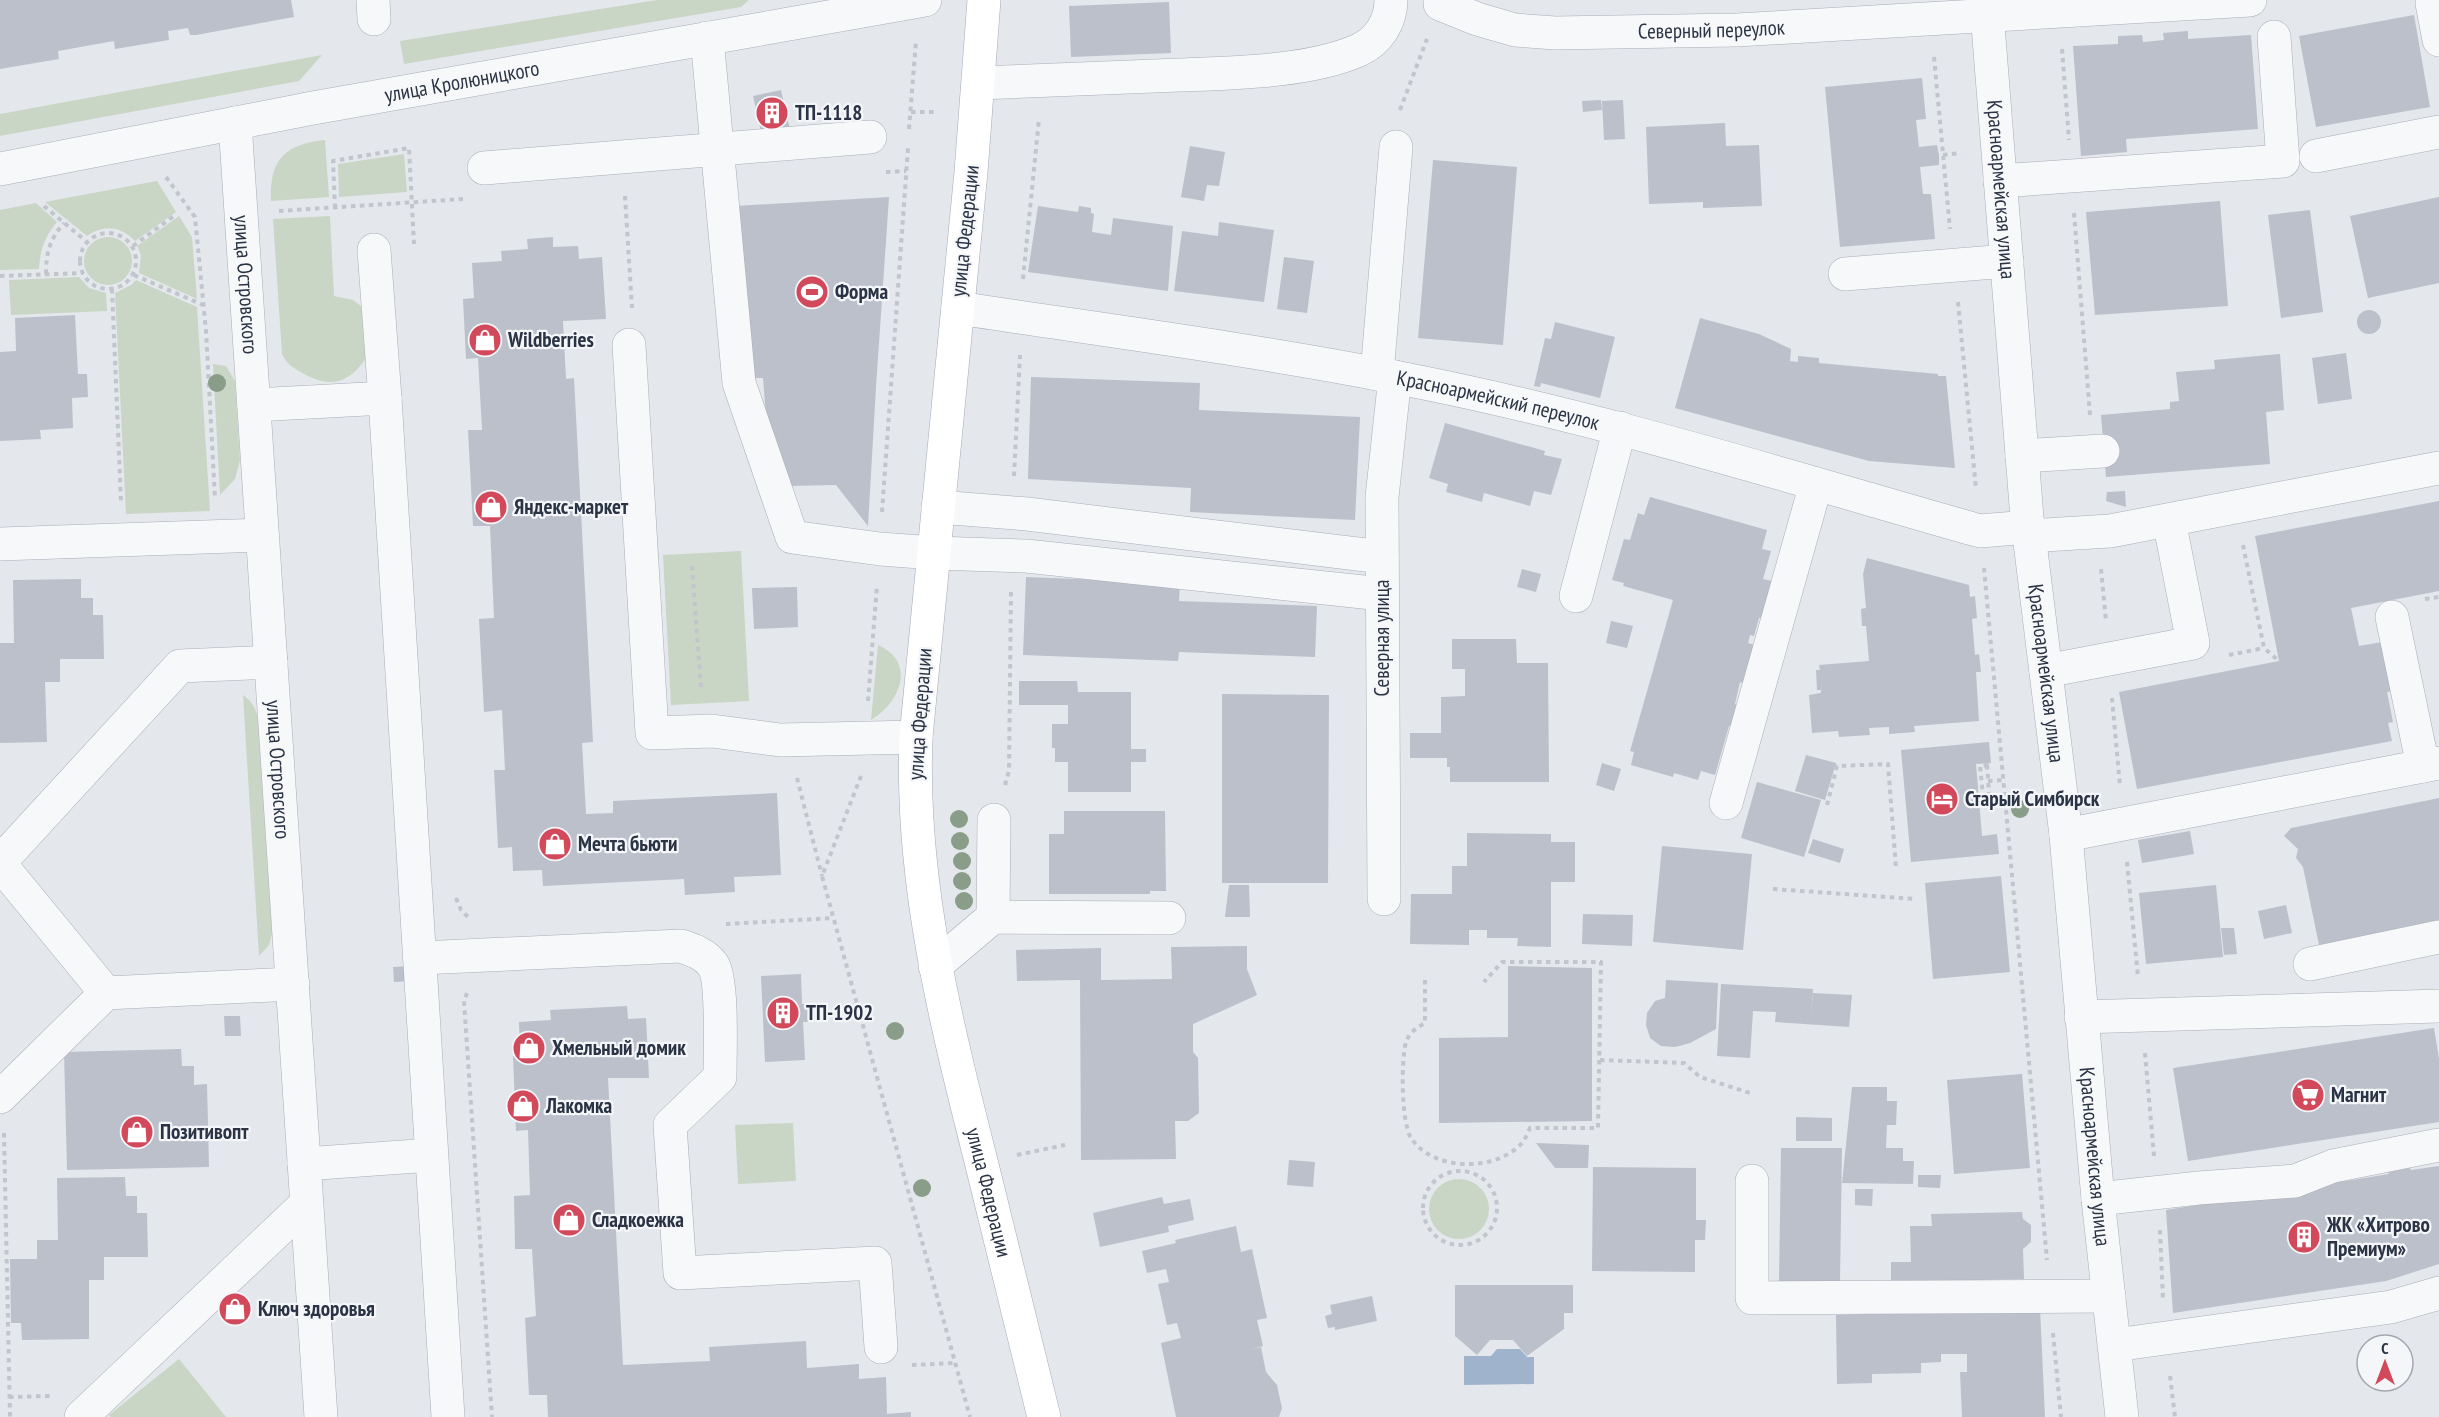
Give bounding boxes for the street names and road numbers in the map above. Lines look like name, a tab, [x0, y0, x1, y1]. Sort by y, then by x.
street label: Северный переулок	[1638, 13, 1785, 45]
street label: улица Кролюницкого	[382, 54, 541, 108]
street label: Красноармейская улица	[1981, 99, 2022, 280]
street label: улица Федерации	[944, 164, 985, 298]
street label: улица Островского	[228, 214, 264, 355]
street label: Красноармейский переулок	[1394, 364, 1602, 436]
street label: Северная улица	[1368, 579, 1395, 697]
street label: Красноармейская улица	[2022, 582, 2071, 764]
street label: улица Федерации	[901, 647, 938, 781]
street label: улица Островского	[260, 699, 297, 840]
street label: Красноармейская улица	[2073, 1066, 2117, 1248]
street label: улица Федерации	[960, 1125, 1018, 1260]

